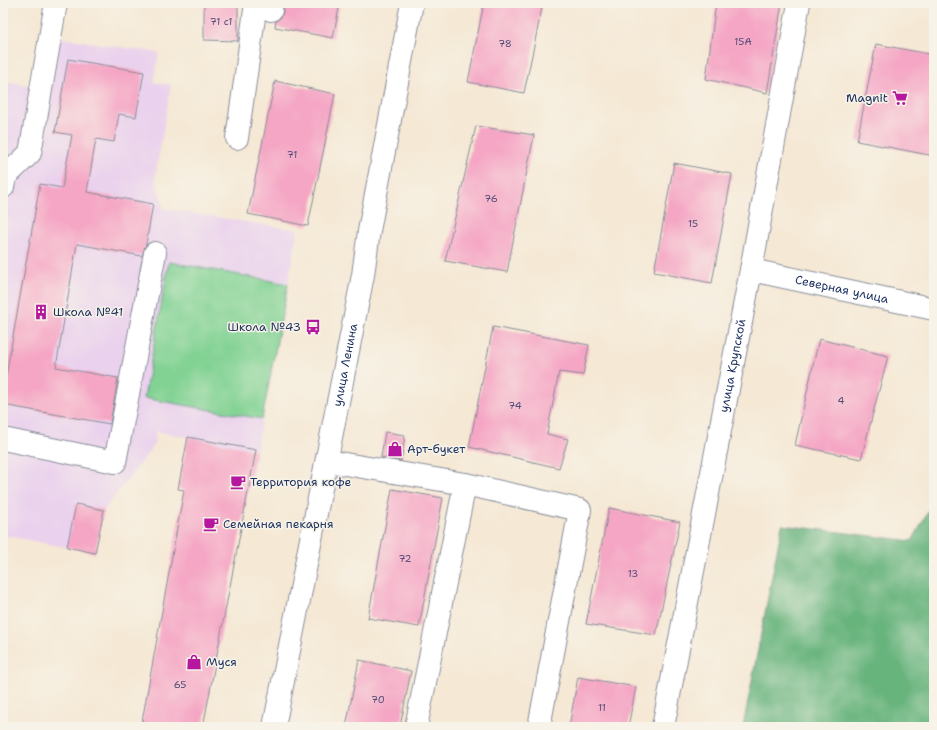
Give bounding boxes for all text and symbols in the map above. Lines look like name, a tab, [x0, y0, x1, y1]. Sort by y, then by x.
house number: 71 с1	[210, 15, 232, 28]
house number: 15А	[734, 35, 752, 48]
house number: 78	[498, 37, 512, 50]
supermarket icon: Magnit	[891, 89, 909, 107]
place label: Magnit	[846, 90, 888, 106]
house number: 71	[287, 148, 297, 161]
house number: 76	[484, 192, 498, 205]
house number: 15	[688, 217, 698, 230]
street label: Северная улица	[794, 272, 891, 307]
building icon: Школа №41	[32, 303, 50, 321]
place label: Школа №41	[53, 304, 123, 320]
street label: улица Крупской	[716, 317, 749, 414]
bus stop icon: Школа №43	[304, 318, 322, 336]
place label: Школа №43	[228, 319, 301, 335]
street label: улица Ленина	[329, 322, 361, 408]
house number: 4	[838, 394, 845, 407]
house number: 74	[508, 399, 522, 412]
shop icon: Арт-букет	[386, 440, 404, 458]
place label: Арт-букет	[407, 441, 466, 457]
cafe icon: Территория кофе	[229, 473, 247, 491]
place label: Территория кофе	[250, 474, 351, 490]
cafe icon: Семейная пекарня	[202, 515, 220, 533]
place label: Семейная пекарня	[223, 516, 334, 532]
house number: 72	[398, 552, 412, 565]
house number: 13	[628, 567, 638, 580]
shop icon: Муся	[185, 653, 203, 671]
place label: Муся	[206, 654, 237, 670]
house number: 65	[174, 678, 186, 691]
house number: 70	[371, 693, 385, 706]
house number: 11	[598, 701, 606, 714]

